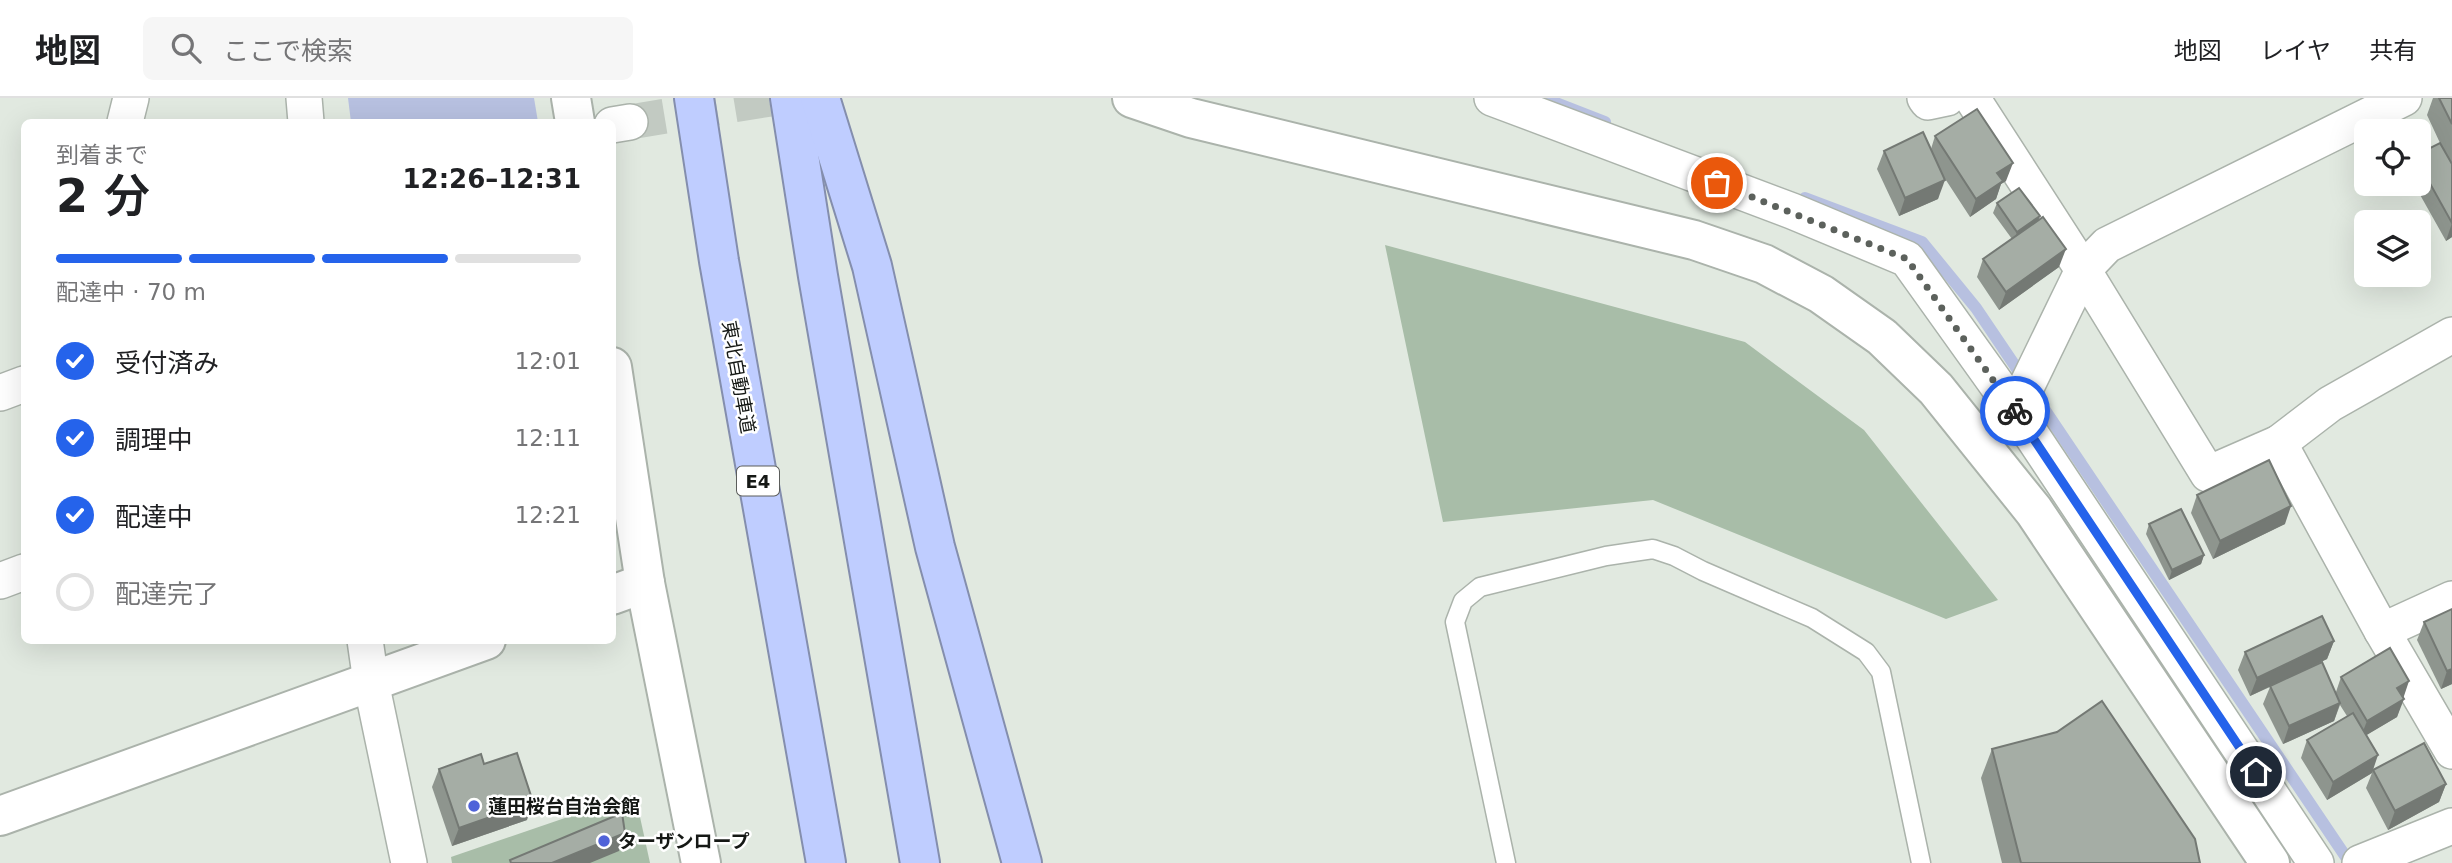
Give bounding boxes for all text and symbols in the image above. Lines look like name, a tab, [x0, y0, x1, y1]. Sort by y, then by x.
search box	[143, 17, 633, 80]
icon: search	[167, 29, 205, 67]
text: 地図	[35, 31, 101, 70]
text: ここで検索	[223, 36, 353, 66]
text: 地図	[2174, 37, 2222, 65]
text: レイヤ	[2260, 37, 2331, 65]
text: 共有	[2369, 37, 2417, 65]
map controls	[2354, 119, 2431, 287]
button: locate	[2354, 119, 2431, 196]
text: 到着まで	[56, 142, 148, 168]
pin	[1687, 153, 1747, 213]
text: 12:26–12:31	[402, 164, 581, 194]
icon: bag	[1698, 164, 1736, 202]
text: 2 分	[56, 169, 150, 223]
button: layers	[2354, 210, 2431, 287]
text: 配達中 · 70 m	[56, 279, 206, 305]
street label: 東北自動車道	[718, 319, 760, 435]
icon: check	[56, 342, 94, 380]
text: 受付済み	[115, 348, 219, 378]
text: 12:01	[515, 348, 581, 374]
courier	[1980, 376, 2050, 446]
icon: bike	[1996, 392, 2034, 430]
icon: check	[56, 419, 94, 457]
text: 調理中	[115, 425, 193, 455]
text: 12:11	[515, 425, 581, 451]
road number: E4	[737, 466, 779, 496]
icon: check	[56, 496, 94, 534]
text: 配達中	[115, 502, 193, 532]
text: 12:21	[515, 502, 581, 528]
text: 配達完了	[115, 579, 219, 609]
pin	[2226, 742, 2286, 802]
icon: home	[2237, 753, 2275, 791]
place label: 蓮田桜台自治会館	[488, 795, 640, 817]
marker: 蓮田桜台自治会館	[466, 798, 482, 814]
place label: ターザンロープ	[618, 830, 749, 852]
marker: ターザンロープ	[596, 833, 612, 849]

